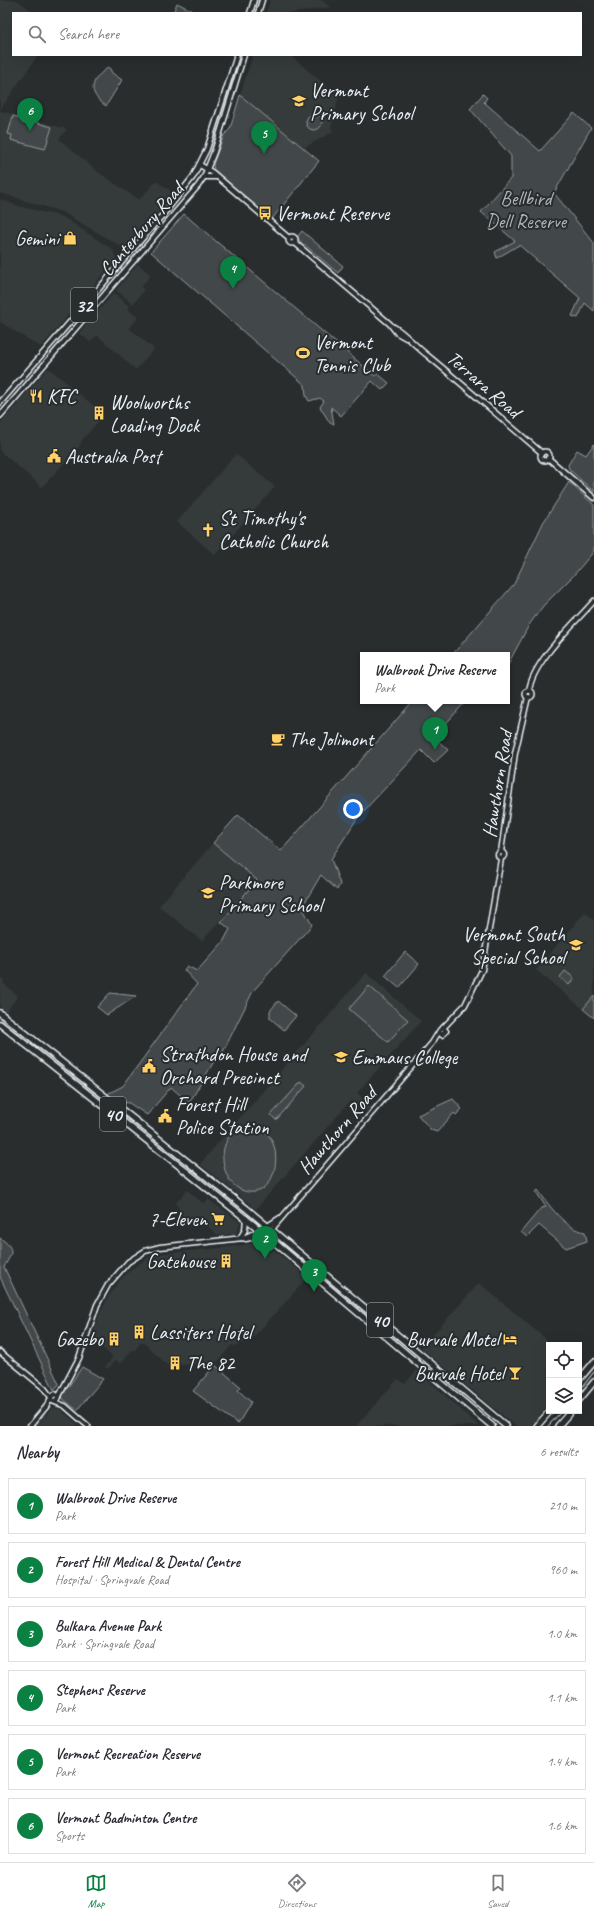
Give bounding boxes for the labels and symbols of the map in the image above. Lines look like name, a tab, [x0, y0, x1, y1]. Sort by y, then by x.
place label: Vermont Primary School	[310, 78, 416, 126]
school or university icon: Vermont Primary School	[291, 93, 307, 109]
pin: 6	[17, 98, 43, 131]
pin: 5	[251, 121, 277, 154]
street label: Canterbury Road	[94, 175, 191, 281]
park label: Bellbird Dell Reserve	[486, 186, 568, 234]
place label: Vermont Reserve	[276, 201, 391, 226]
bus stop icon: Vermont Reserve	[257, 205, 273, 221]
place label: Gemini	[15, 226, 61, 251]
shop icon: Gemini	[62, 230, 78, 246]
pin: 4	[220, 256, 246, 289]
road number: 32	[71, 288, 97, 322]
place label: Vermont Tennis Club	[314, 330, 392, 378]
sports icon: Vermont Tennis Club	[295, 345, 311, 361]
street label: Terrara Road	[442, 345, 528, 425]
place label: KFC	[47, 384, 78, 409]
restaurant icon: KFC	[28, 388, 44, 404]
place label: Woolworths Loading Dock	[110, 390, 201, 438]
building icon: Woolworths Loading Dock	[91, 405, 107, 421]
place label: Australia Post	[65, 444, 164, 469]
public building icon: Australia Post	[46, 448, 62, 464]
place label: St Timothy's Catholic Church	[219, 506, 329, 554]
church icon: St Timothy's Catholic Church	[200, 522, 216, 538]
pin: 1	[422, 717, 448, 750]
street label: Hawthorn Road	[477, 726, 519, 839]
place label: The Jolimont	[289, 727, 376, 752]
cafe icon: The Jolimont	[270, 731, 286, 747]
your location	[343, 799, 363, 819]
place label: Parkmore Primary School	[219, 870, 325, 918]
school or university icon: Parkmore Primary School	[200, 885, 216, 901]
place label: Vermont South Special School	[462, 922, 569, 970]
school or university icon: Vermont South Special School	[568, 937, 584, 953]
place label: Strathdon House and Orchard Precinct	[160, 1042, 309, 1090]
place label: Emmaus College	[352, 1045, 459, 1070]
school or university icon: Emmaus College	[333, 1049, 349, 1065]
public building icon: Strathdon House and Orchard Precinct	[141, 1058, 157, 1074]
street label: Hawthorn Road	[292, 1079, 384, 1179]
place label: Forest Hill Police Station	[176, 1092, 270, 1140]
road number: 40	[100, 1097, 126, 1131]
public building icon: Forest Hill Police Station	[157, 1108, 173, 1124]
place label: 7-Eleven	[149, 1207, 208, 1232]
supermarket icon: 7-Eleven	[210, 1211, 226, 1227]
pin: 2	[252, 1226, 278, 1259]
place label: Gatehouse	[147, 1249, 216, 1274]
building icon: Gatehouse	[218, 1253, 234, 1269]
pin: 3	[301, 1259, 327, 1292]
road number: 40	[367, 1303, 393, 1337]
place label: Lassiters Hotel	[150, 1320, 255, 1345]
building icon: Lassiters Hotel	[131, 1324, 147, 1340]
place label: Gazebo	[56, 1327, 104, 1352]
place label: Burvale Motel	[407, 1327, 503, 1352]
building icon: Gazebo	[106, 1331, 122, 1347]
hotel icon: Burvale Motel	[502, 1331, 518, 1347]
place label: The 82	[186, 1351, 236, 1376]
building icon: The 82	[167, 1355, 183, 1371]
place label: Burvale Hotel	[415, 1361, 508, 1386]
bar icon: Burvale Hotel	[507, 1365, 523, 1381]

